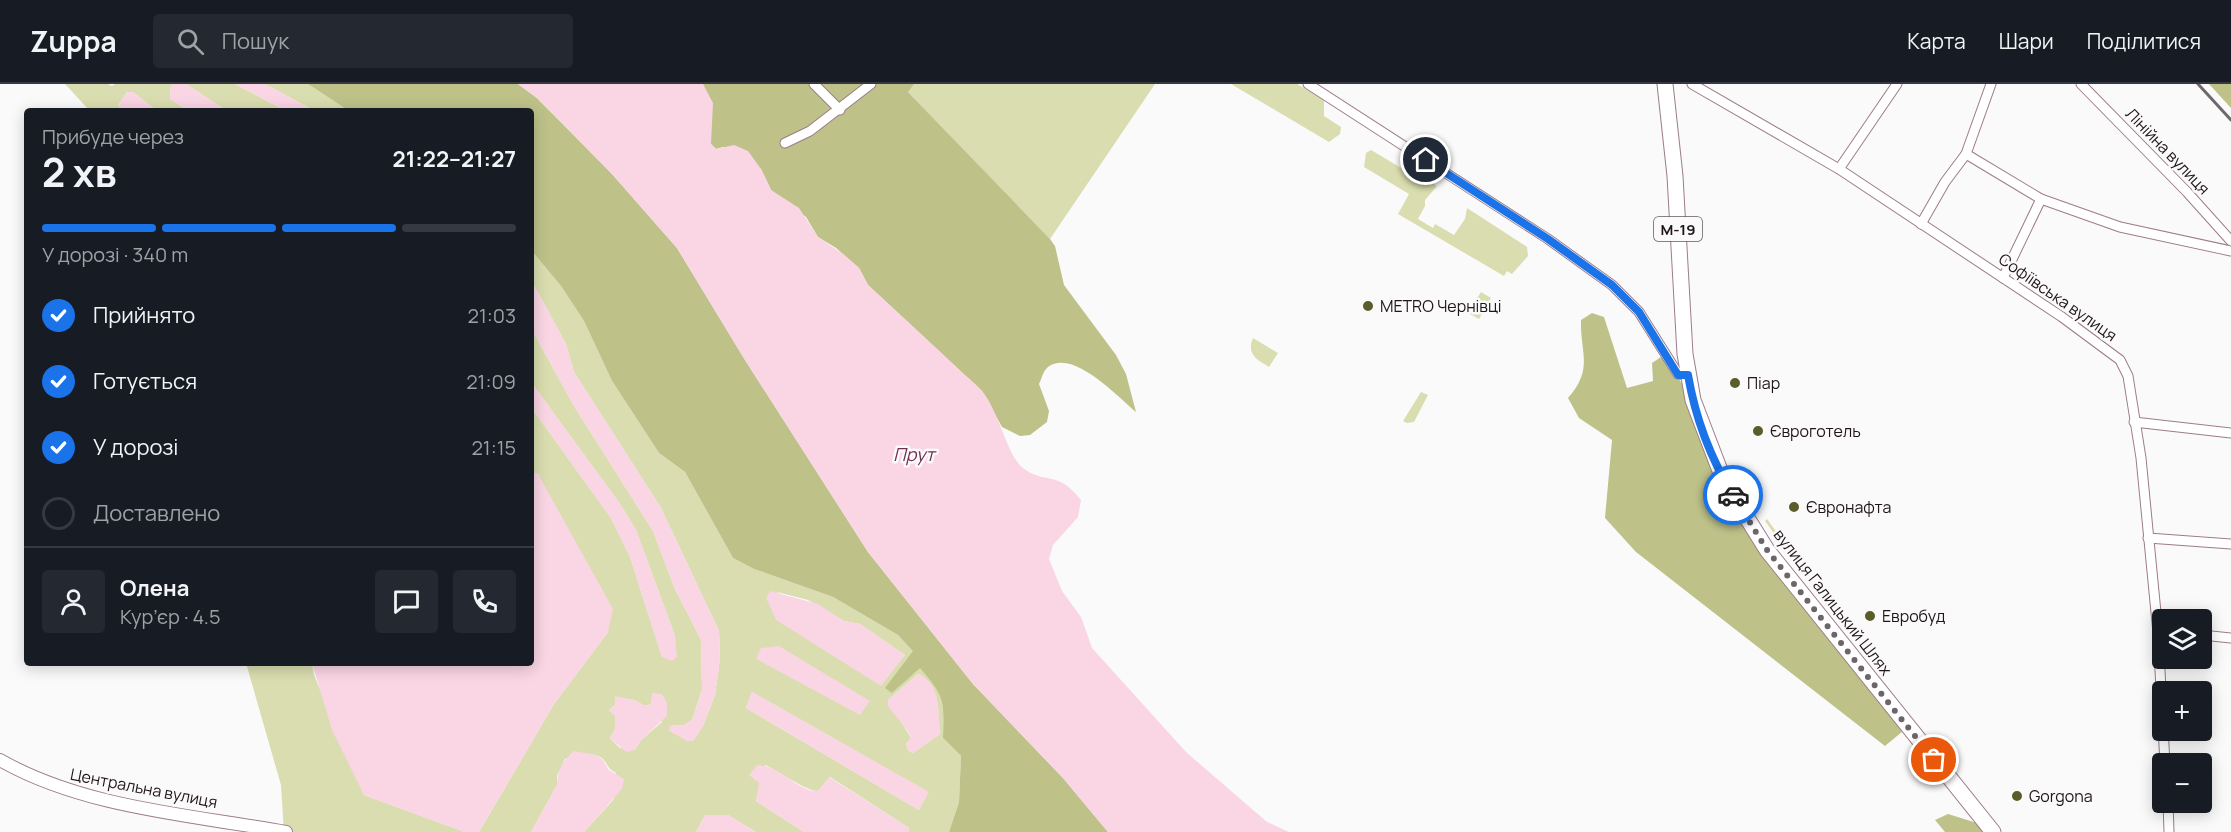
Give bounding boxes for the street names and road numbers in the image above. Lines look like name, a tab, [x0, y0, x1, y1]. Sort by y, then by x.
street label: Лінійна вулиця	[2121, 103, 2215, 199]
road number: М-19	[1654, 217, 1702, 241]
street label: Софіївська вулиця	[1995, 248, 2121, 346]
street label: вулиця Галицький Шлях	[1769, 524, 1897, 680]
street label: Центральна вулиця	[69, 763, 219, 813]

